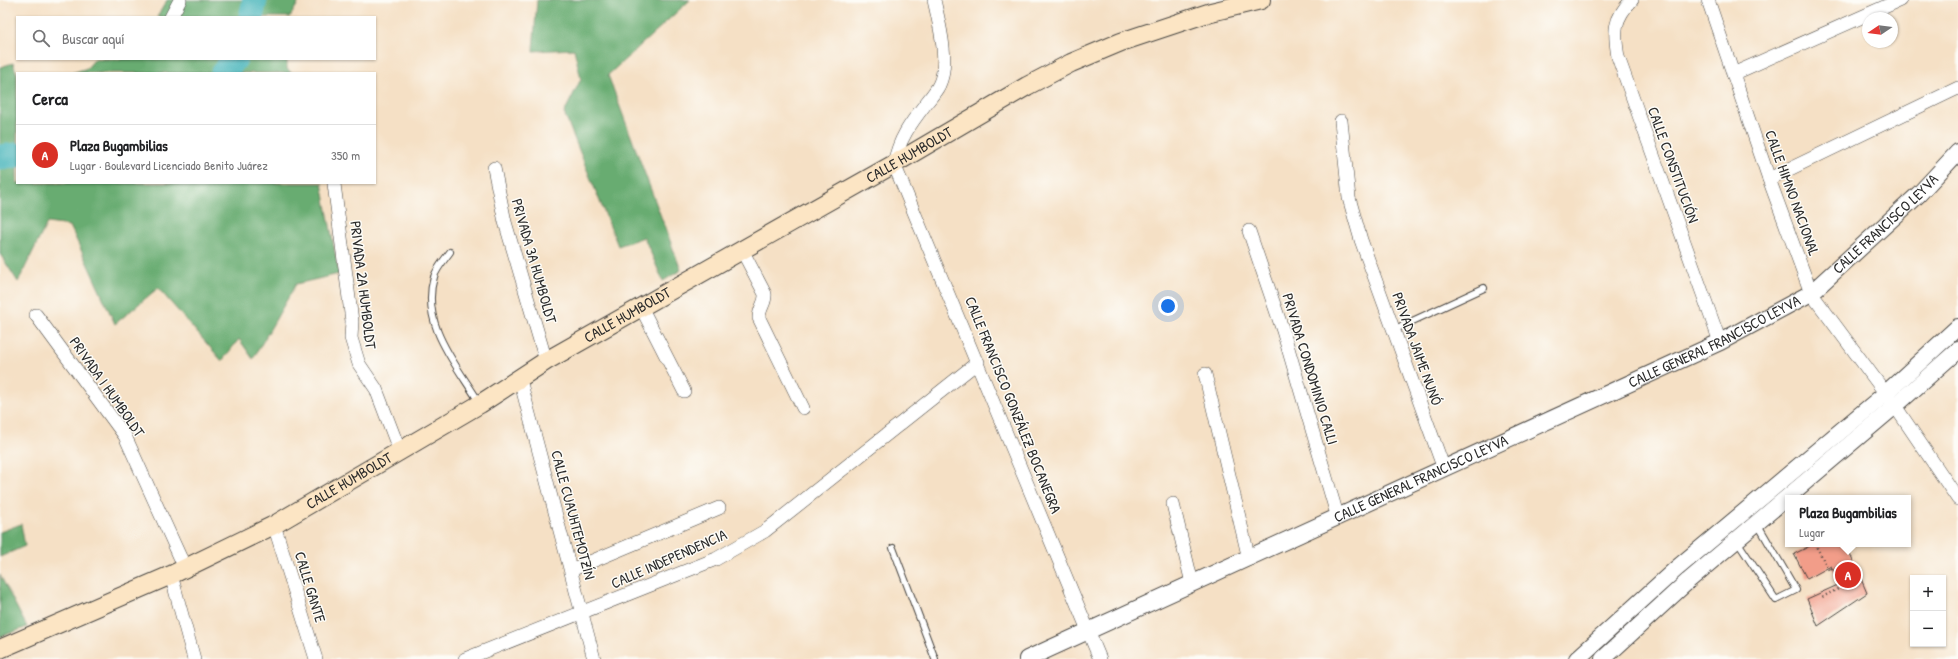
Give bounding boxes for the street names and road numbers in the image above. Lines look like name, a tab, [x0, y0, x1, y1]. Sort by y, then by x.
street label: CALLE CONSTITUCIÓN	[1643, 104, 1704, 226]
street label: CALLE HUMBOLDT	[862, 121, 957, 188]
street label: CALLE HIMNO NACIONAL	[1760, 127, 1825, 259]
street label: CALLE FRANCISCO LEYVA	[1828, 168, 1943, 278]
street label: PRIVADA 3A HUMBOLDT	[507, 196, 563, 326]
street label: PRIVADA 2A HUMBOLDT	[345, 220, 382, 351]
street label: CALLE HUMBOLDT	[580, 281, 675, 347]
street label: PRIVADA JAIME NUNÓ	[1387, 289, 1448, 408]
street label: CALLE GENERAL FRANCISCO LEYVA	[1625, 289, 1804, 393]
street label: PRIVADA CONDOMINIO CALLI	[1277, 291, 1343, 447]
street label: CALLE FRANCISCO GONZÁLEZ BOCANEGRA	[960, 293, 1067, 517]
street label: PRIVADA I HUMBOLDT	[65, 332, 150, 442]
street label: CALLE GENERAL FRANCISCO LEYVA	[1330, 429, 1512, 527]
street label: CALLE HUMBOLDT	[302, 446, 397, 514]
street label: CALLE CUAUHTEMOTZÍN	[546, 448, 601, 582]
street label: CALLE INDEPENDENCIA	[608, 523, 731, 593]
street label: CALLE GANTE	[290, 549, 331, 625]

